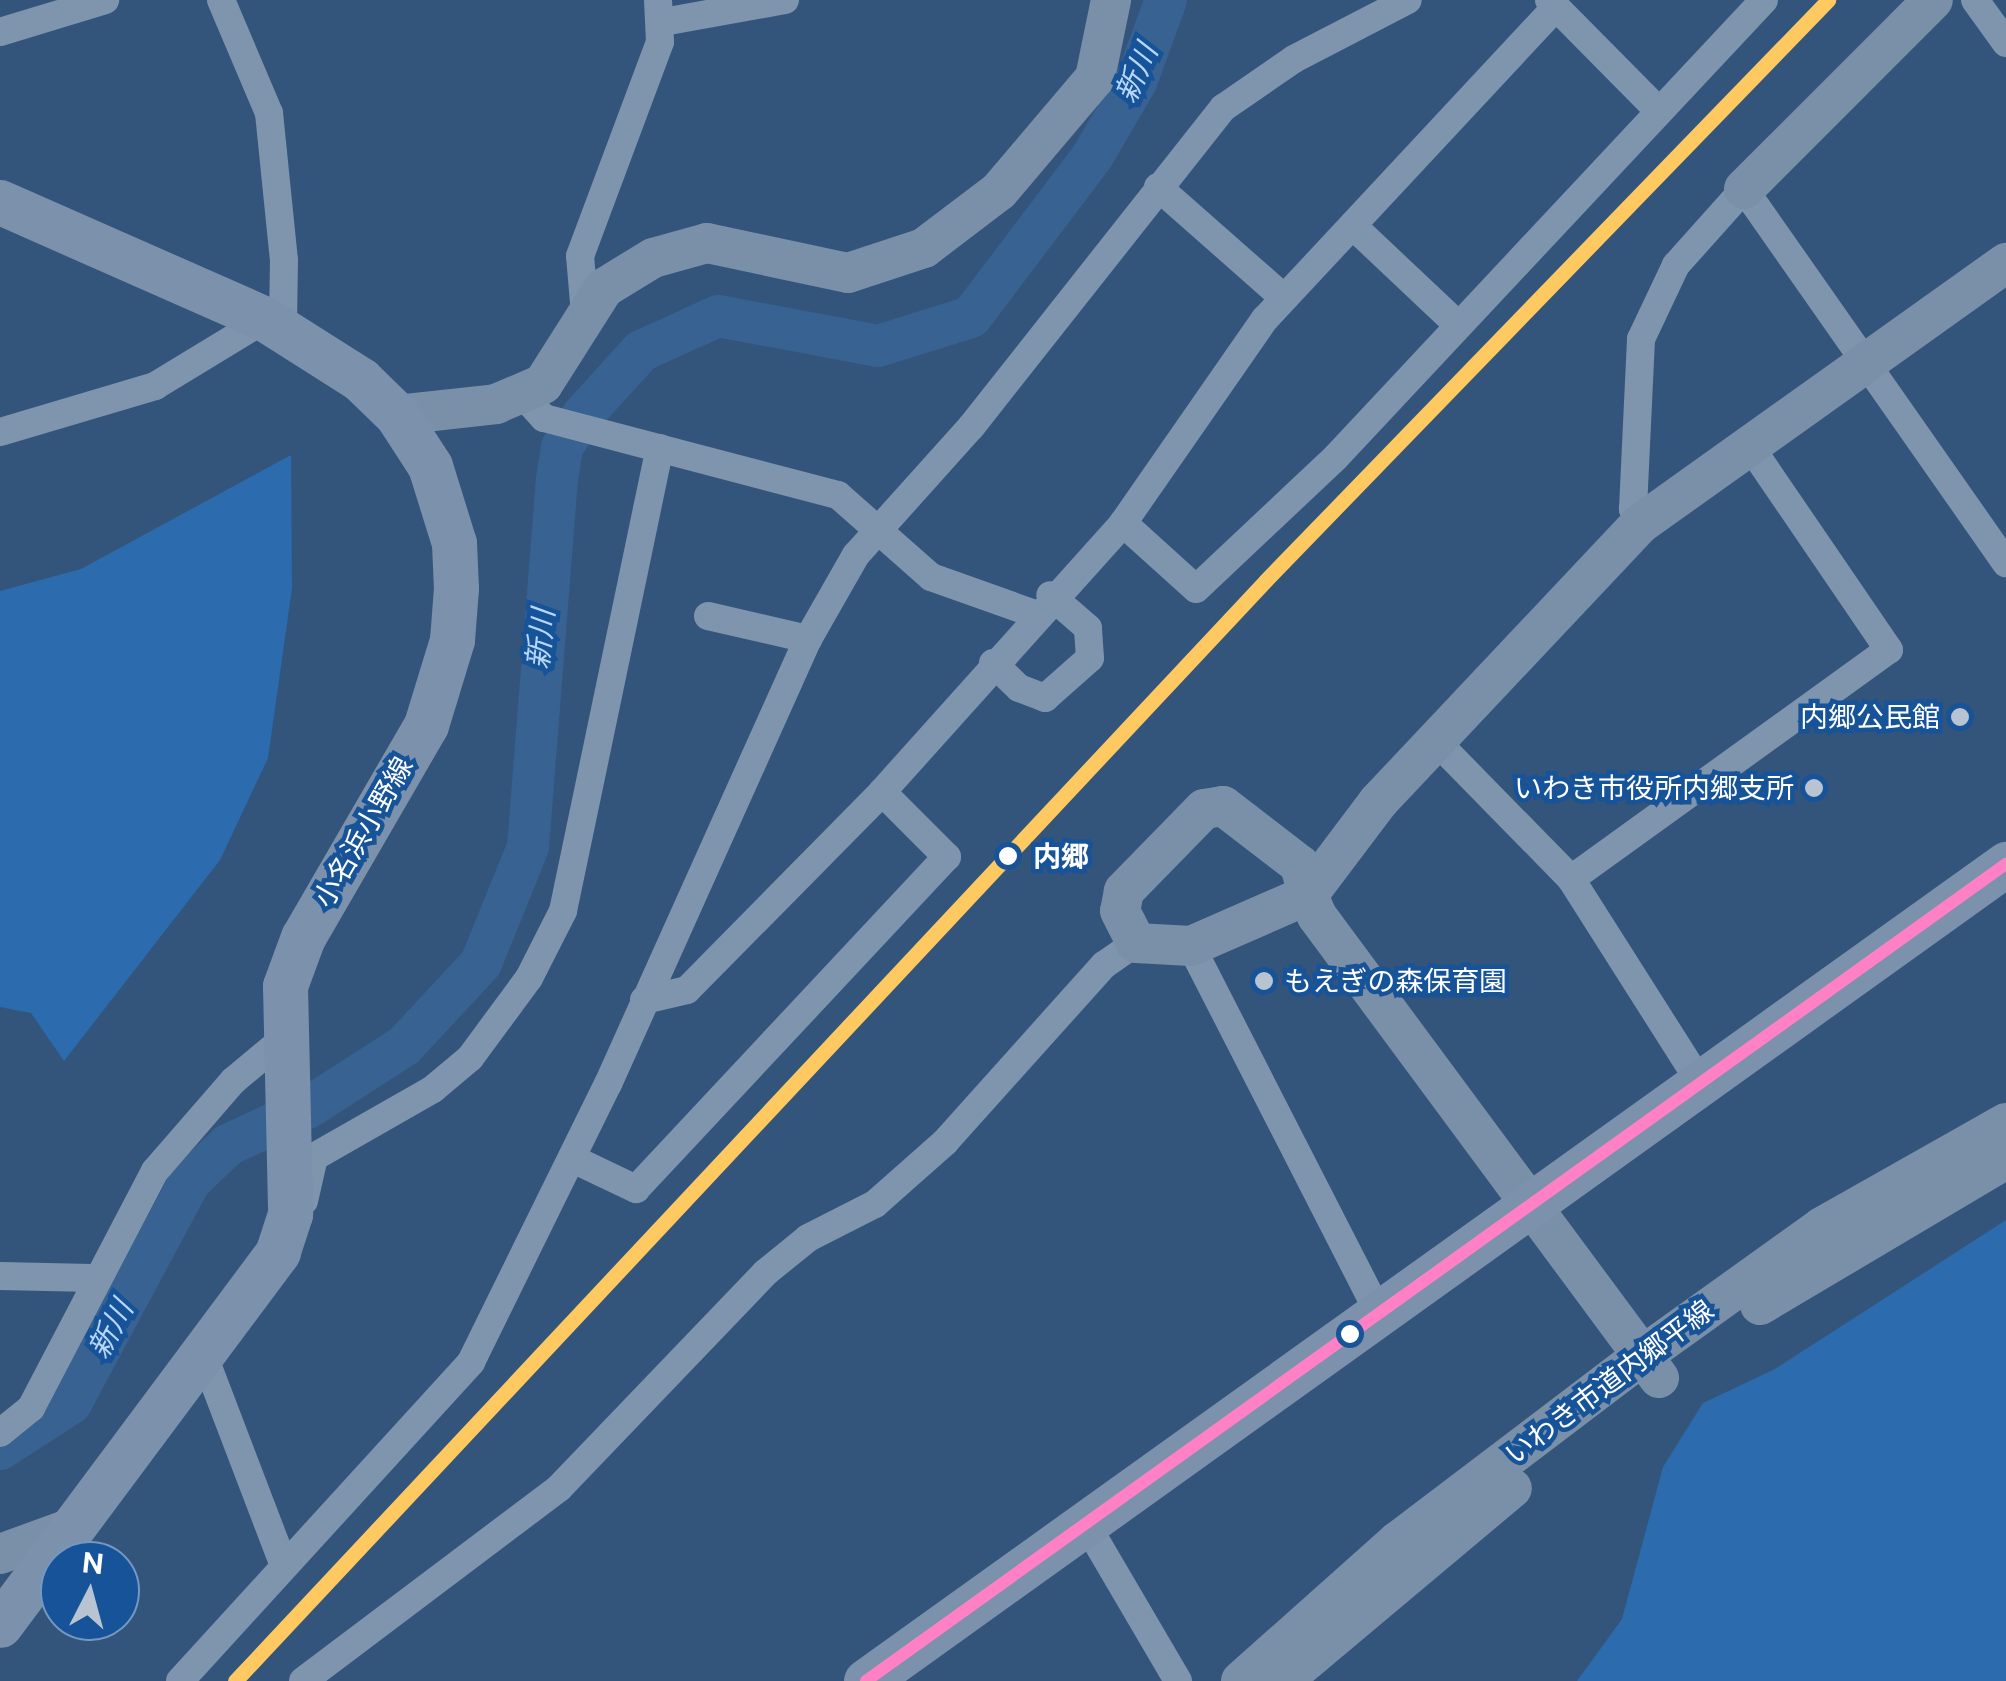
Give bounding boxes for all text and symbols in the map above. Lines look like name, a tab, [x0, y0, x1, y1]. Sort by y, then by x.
water label: 新川	[1107, 38, 1165, 108]
water label: 新川	[519, 607, 561, 671]
place label: 内郷公民館	[1800, 700, 1940, 734]
marker: 内郷公民館	[1949, 706, 1971, 728]
street label: 小名浜小野線	[306, 751, 420, 913]
place label: いわき市役所内郷支所	[1514, 771, 1794, 805]
marker: いわき市役所内郷支所	[1803, 777, 1825, 799]
place label: 内郷	[1033, 839, 1089, 873]
marker: 内郷	[992, 840, 1024, 872]
place label: もえぎの森保育園	[1284, 964, 1508, 998]
marker: もえぎの森保育園	[1253, 970, 1275, 992]
street label: いわき市道内郷平線	[1498, 1293, 1720, 1471]
water label: 新川	[80, 1294, 140, 1364]
unlabelled marker	[1340, 1324, 1360, 1344]
north arrow	[40, 1541, 140, 1641]
text: N	[80, 1545, 106, 1580]

